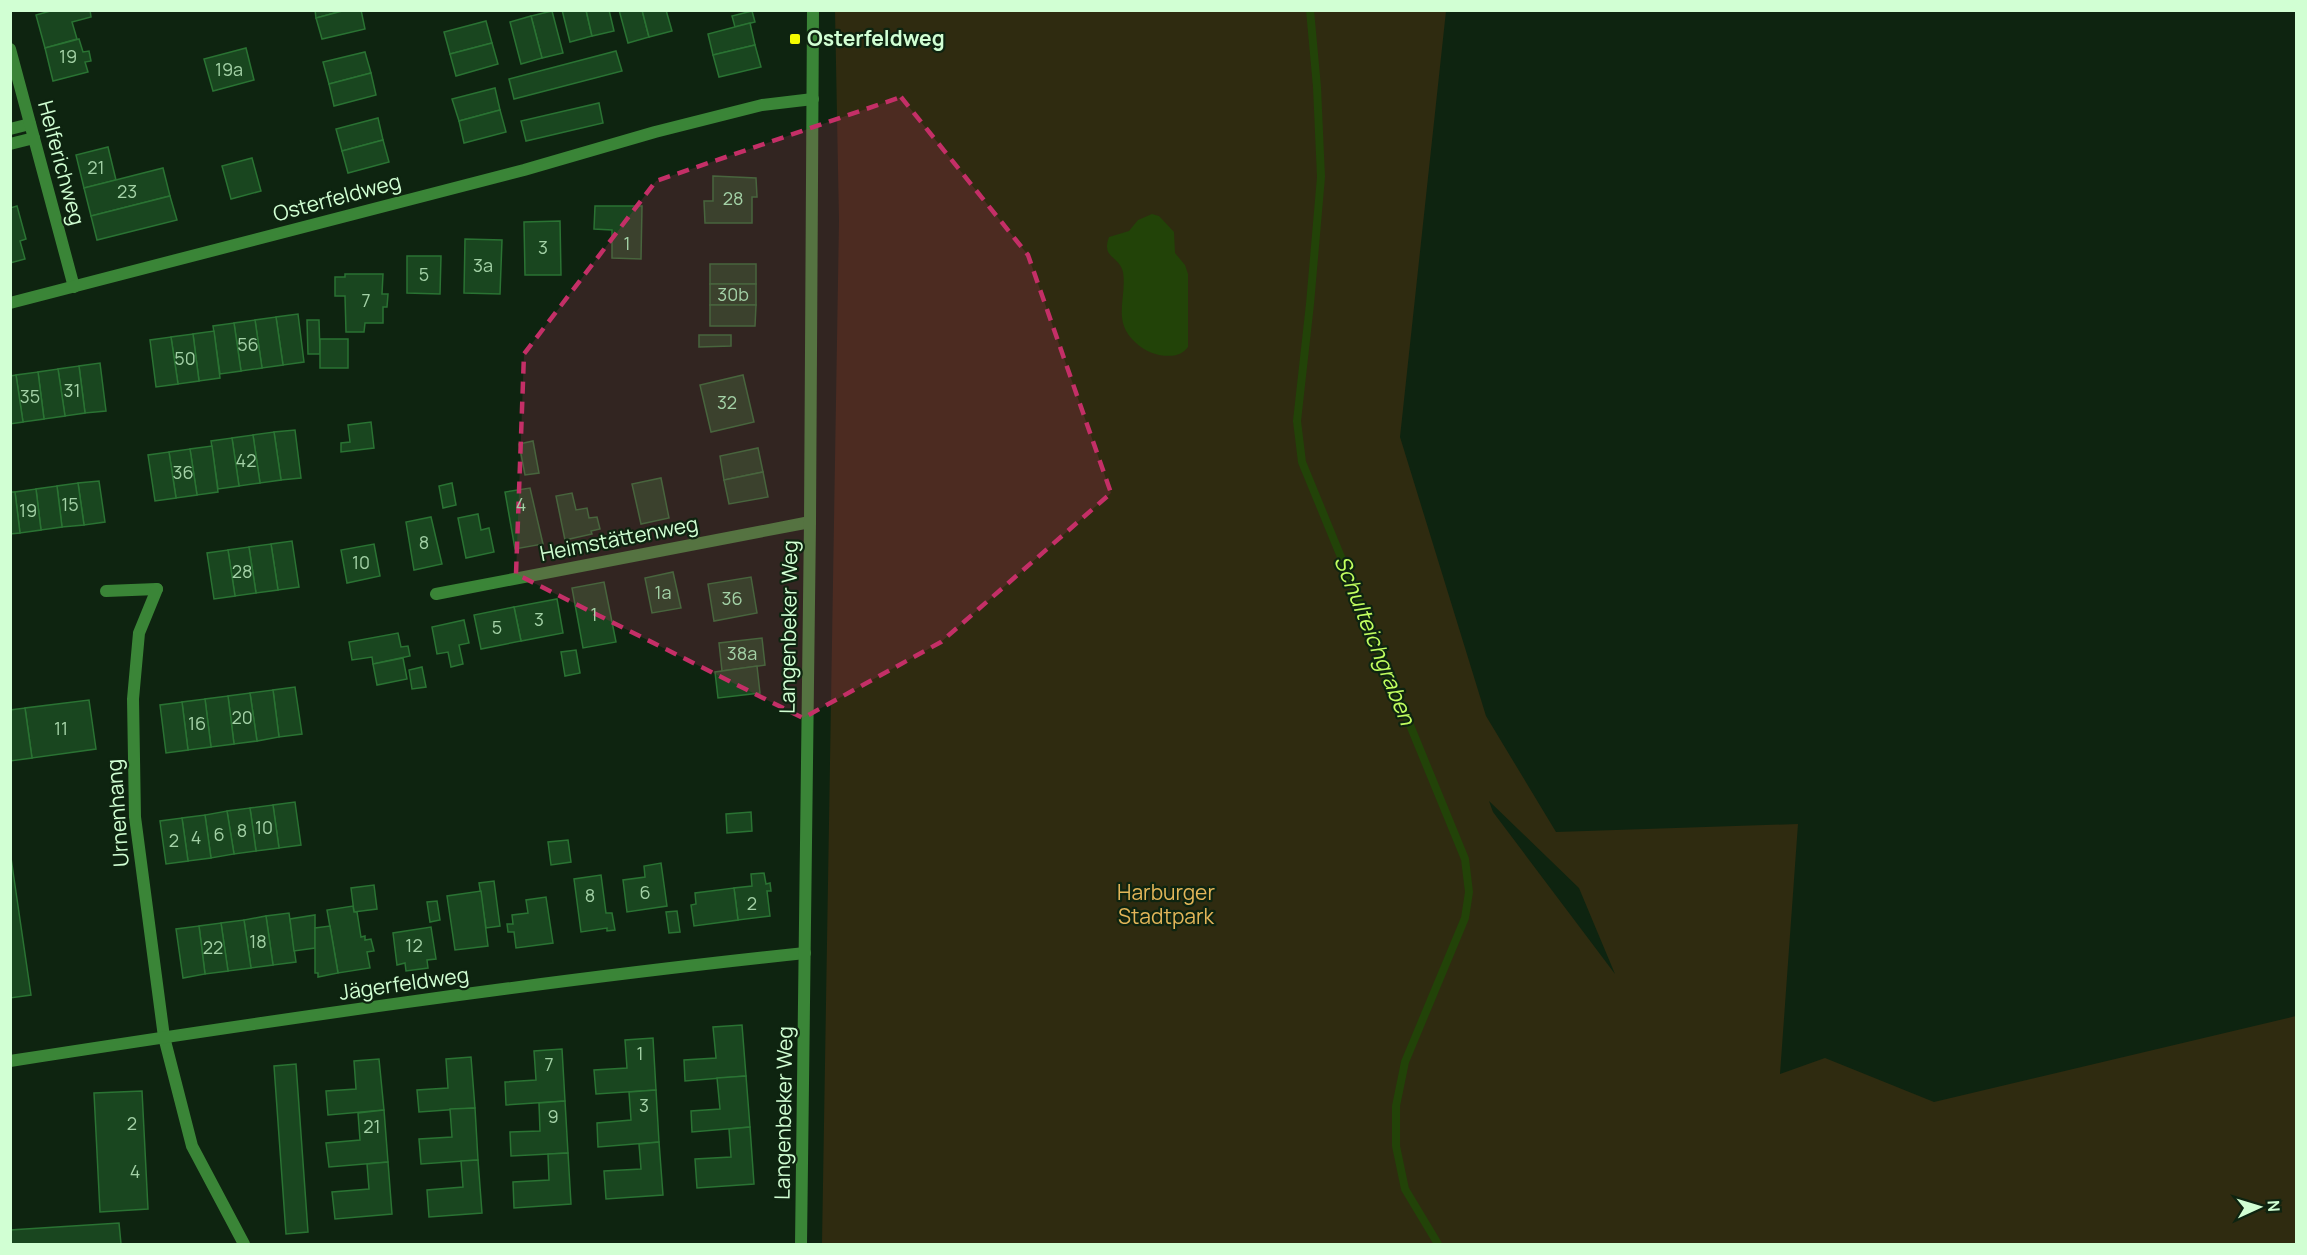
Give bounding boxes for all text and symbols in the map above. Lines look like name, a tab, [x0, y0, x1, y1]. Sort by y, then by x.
place label: Osterfeldweg	[807, 24, 945, 52]
marker: Osterfeldweg	[788, 32, 802, 46]
house number: 19	[59, 44, 77, 68]
house number: 19a	[215, 57, 243, 81]
street label: Helferichweg	[32, 97, 92, 228]
house number: 21	[87, 155, 105, 179]
street label: Osterfeldweg	[270, 167, 404, 228]
house number: 23	[117, 179, 137, 203]
house number: 28	[723, 186, 743, 210]
house number: 1	[623, 231, 631, 255]
house number: 3	[538, 235, 548, 259]
house number: 3a	[473, 253, 493, 277]
house number: 5	[419, 262, 429, 286]
house number: 30b	[717, 282, 749, 306]
house number: 7	[361, 288, 371, 312]
house number: 56	[237, 332, 259, 356]
house number: 50	[174, 346, 196, 370]
house number: 31	[64, 378, 80, 402]
house number: 35	[20, 384, 40, 408]
house number: 32	[717, 390, 737, 414]
house number: 42	[236, 448, 256, 472]
house number: 36	[172, 460, 194, 484]
house number: 15	[61, 492, 79, 516]
house number: 4	[516, 492, 526, 516]
house number: 19	[19, 498, 37, 522]
street label: Heimstättenweg	[537, 509, 700, 567]
house number: 8	[419, 530, 429, 554]
street label: Langenbeker Weg	[772, 540, 804, 714]
house number: 10	[352, 550, 370, 574]
water label: Schulteichgraben	[1327, 551, 1423, 730]
house number: 28	[232, 559, 252, 583]
house number: 1a	[654, 580, 672, 604]
house number: 36	[721, 586, 743, 610]
house number: 1	[590, 602, 598, 626]
house number: 3	[534, 607, 544, 631]
house number: 5	[492, 615, 502, 639]
house number: 38a	[727, 641, 757, 665]
house number: 20	[231, 705, 253, 729]
house number: 16	[188, 711, 206, 735]
house number: 11	[54, 716, 68, 740]
street label: Urnenhang	[99, 758, 135, 868]
house number: 10	[255, 815, 273, 839]
house number: 8	[237, 818, 247, 842]
house number: 6	[213, 822, 225, 846]
house number: 4	[191, 825, 201, 849]
house number: 2	[169, 828, 179, 852]
park label: Harburger Stadtpark	[1117, 878, 1215, 930]
house number: 6	[639, 880, 651, 904]
house number: 8	[585, 883, 595, 907]
house number: 2	[747, 891, 757, 915]
house number: 18	[249, 929, 267, 953]
house number: 12	[405, 933, 423, 957]
house number: 22	[203, 935, 223, 959]
street label: Jägerfeldweg	[337, 960, 471, 1006]
street label: Langenbeker Weg	[767, 1026, 799, 1200]
house number: 1	[636, 1041, 644, 1065]
house number: 7	[544, 1052, 554, 1076]
house number: 3	[639, 1093, 649, 1117]
house number: 9	[547, 1104, 559, 1128]
house number: 2	[127, 1111, 137, 1135]
house number: 21	[363, 1114, 381, 1138]
house number: 4	[130, 1159, 140, 1183]
north arrow	[2229, 1177, 2289, 1237]
text: N	[2263, 1199, 2285, 1212]

